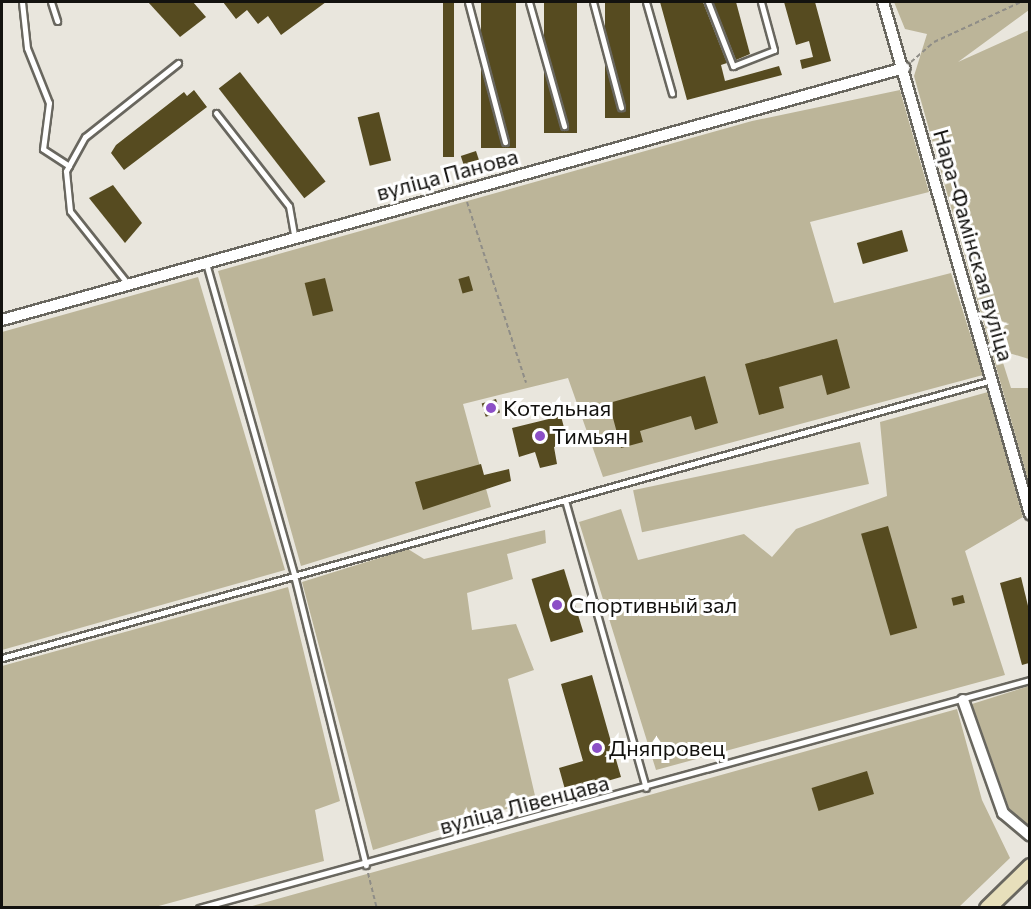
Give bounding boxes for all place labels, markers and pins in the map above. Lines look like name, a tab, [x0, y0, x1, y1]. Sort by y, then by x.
place label: Котельная	[503, 395, 611, 421]
marker: Котельная	[484, 401, 498, 415]
place label: Тимьян	[552, 423, 628, 449]
marker: Тимьян	[533, 429, 547, 443]
place label: Спортивный зал	[569, 592, 737, 618]
marker: Спортивный зал	[550, 598, 564, 612]
place label: Дняпровец	[609, 735, 725, 761]
marker: Дняпровец	[590, 741, 604, 755]

